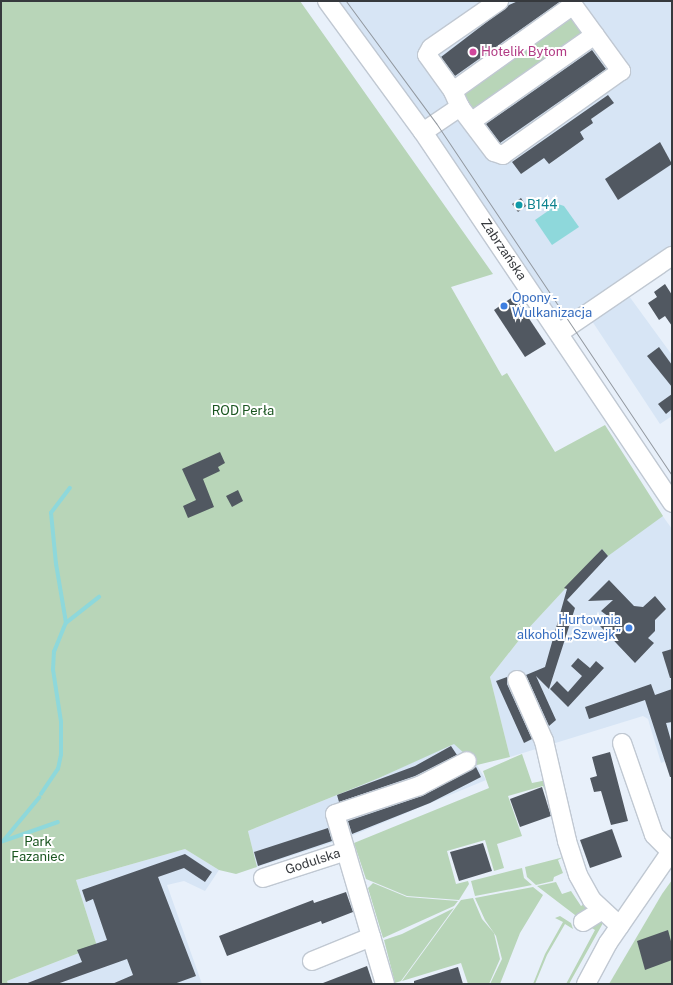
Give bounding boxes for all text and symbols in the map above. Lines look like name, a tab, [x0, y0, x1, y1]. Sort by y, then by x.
place label: Hotelik Bytom	[481, 44, 567, 60]
marker: Hotelik Bytom	[468, 47, 478, 57]
place label: B144	[527, 197, 557, 213]
marker: B144	[514, 200, 524, 210]
street label: Zabrzańska	[477, 217, 529, 283]
place label: Opony - Wulkanizacja	[512, 291, 592, 322]
marker: Opony - Wulkanizacja	[499, 301, 509, 311]
park label: ROD Perła	[212, 403, 274, 419]
place label: Hurtownia alkoholi „Szwejk”	[517, 613, 621, 644]
marker: Hurtownia alkoholi „Szwejk”	[624, 623, 634, 633]
park label: Park Fazaniec	[11, 835, 65, 866]
street label: Godulska	[284, 846, 342, 878]

